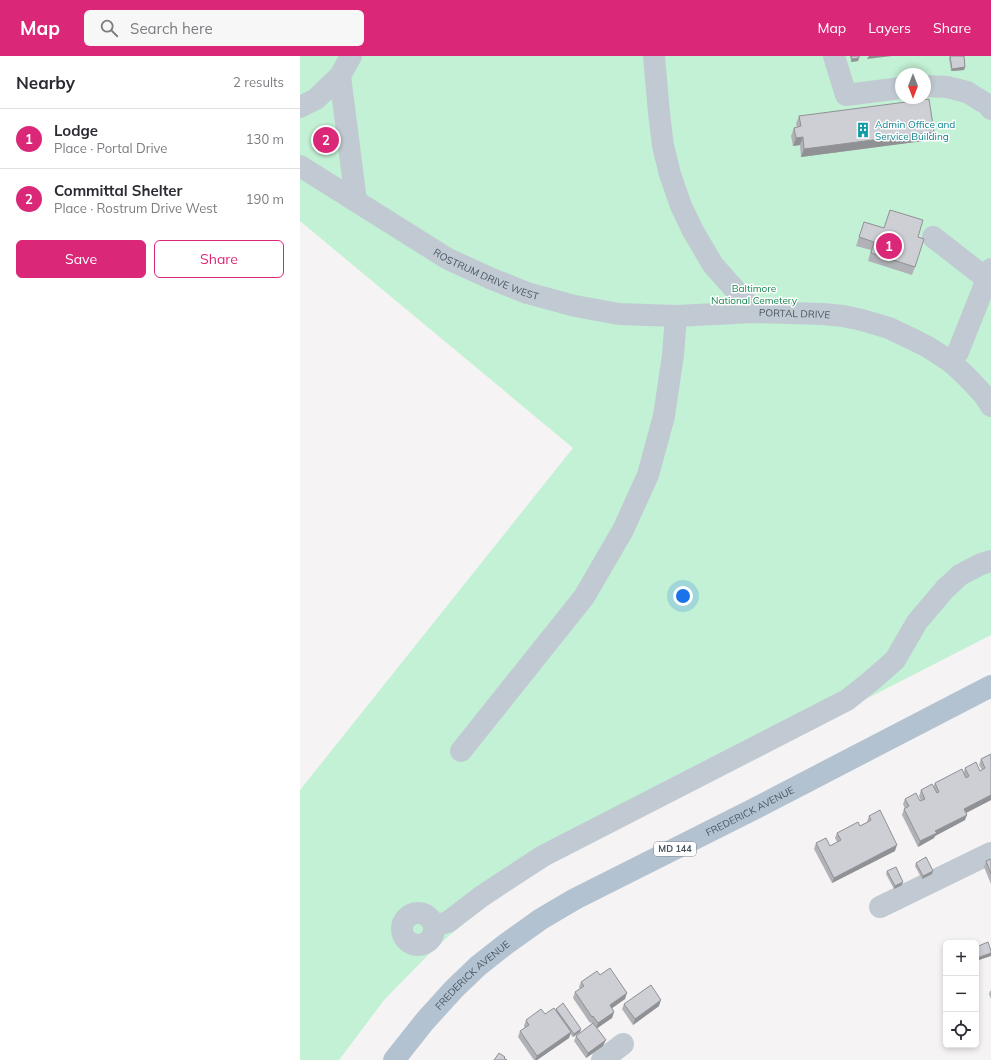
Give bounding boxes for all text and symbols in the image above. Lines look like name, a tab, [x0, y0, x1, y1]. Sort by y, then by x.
search box	[84, 10, 364, 46]
text: Map	[20, 16, 60, 40]
icon: search	[98, 17, 120, 39]
text: Search here	[130, 19, 213, 38]
text: Map	[817, 19, 846, 37]
text: Layers	[868, 19, 911, 37]
text: Share	[933, 19, 971, 37]
north arrow	[895, 68, 931, 104]
text: Nearby	[16, 72, 75, 93]
text: 2 results	[233, 74, 284, 90]
place label: Admin Office and Service Building	[875, 118, 955, 143]
text: Lodge	[54, 121, 98, 140]
building icon: Admin Office and Service Building	[854, 121, 872, 139]
pin: 2	[313, 125, 339, 155]
text: 1	[25, 131, 33, 147]
text: 130 m	[246, 131, 284, 147]
text: Place · Portal Drive	[54, 140, 167, 156]
text: Committal Shelter	[54, 181, 182, 200]
text: 2	[25, 191, 33, 207]
text: 190 m	[246, 191, 284, 207]
text: Place · Rostrum Drive West	[54, 200, 217, 216]
pin: 1	[876, 231, 902, 261]
button: Save	[16, 240, 146, 278]
button: Share	[154, 240, 284, 278]
street label: ROSTRUM DRIVE WEST	[431, 246, 540, 303]
park label: Baltimore National Cemetery	[711, 282, 798, 307]
street label: PORTAL DRIVE	[759, 306, 831, 322]
your location	[673, 586, 693, 606]
street label: FREDERICK AVENUE	[704, 783, 796, 839]
road number: MD 144	[654, 842, 696, 856]
street label: FREDERICK AVENUE	[432, 937, 513, 1013]
map controls	[943, 940, 979, 1048]
button: +	[943, 940, 979, 976]
button: −	[943, 976, 979, 1012]
button: locate	[943, 1012, 979, 1048]

